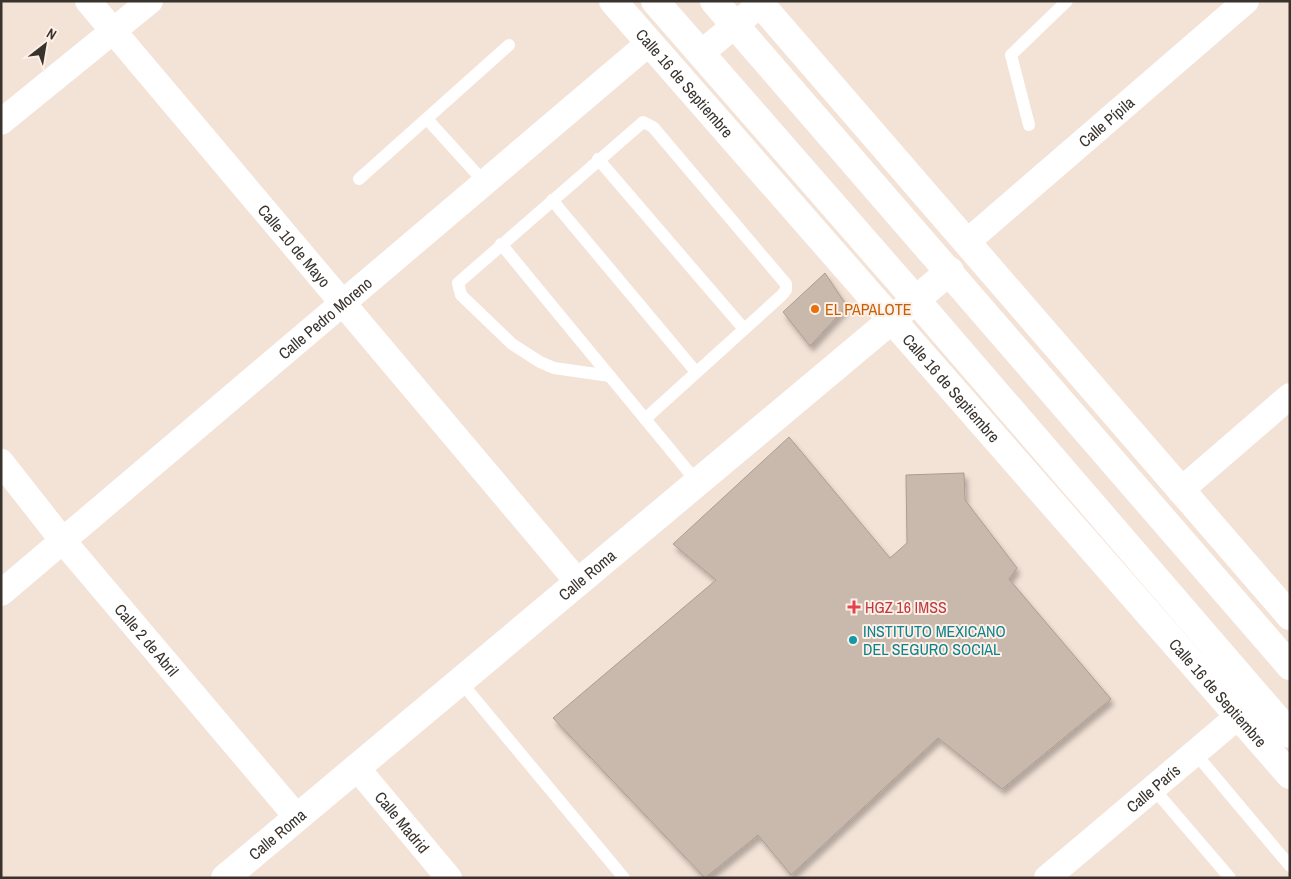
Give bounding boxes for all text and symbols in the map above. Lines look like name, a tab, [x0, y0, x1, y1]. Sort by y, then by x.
north arrow	[20, 20, 70, 70]
text: N	[44, 24, 60, 44]
street label: Calle 16 de Septiembre	[631, 24, 738, 142]
street label: Calle Pípila	[1074, 91, 1139, 152]
street label: Calle 10 de Mayo	[253, 200, 336, 292]
street label: Calle Pedro Moreno	[273, 272, 377, 364]
place label: EL PAPALOTE	[825, 298, 912, 320]
marker: EL PAPALOTE	[809, 303, 821, 315]
street label: Calle 16 de Septiembre	[898, 329, 1005, 447]
street label: Calle Roma	[554, 544, 621, 605]
place label: HGZ 16 IMSS	[865, 596, 947, 618]
street label: Calle 2 de Abril	[110, 599, 184, 681]
marker: HGZ 16 IMSS	[847, 600, 861, 614]
place label: INSTITUTO MEXICANO DEL SEGURO SOCIAL	[863, 620, 1006, 660]
marker: INSTITUTO MEXICANO DEL SEGURO SOCIAL	[847, 634, 859, 646]
street label: Calle 16 de Septiembre	[1164, 634, 1272, 752]
street label: Calle París	[1121, 759, 1185, 817]
street label: Calle Madrid	[370, 787, 435, 858]
street label: Calle Roma	[244, 803, 311, 865]

